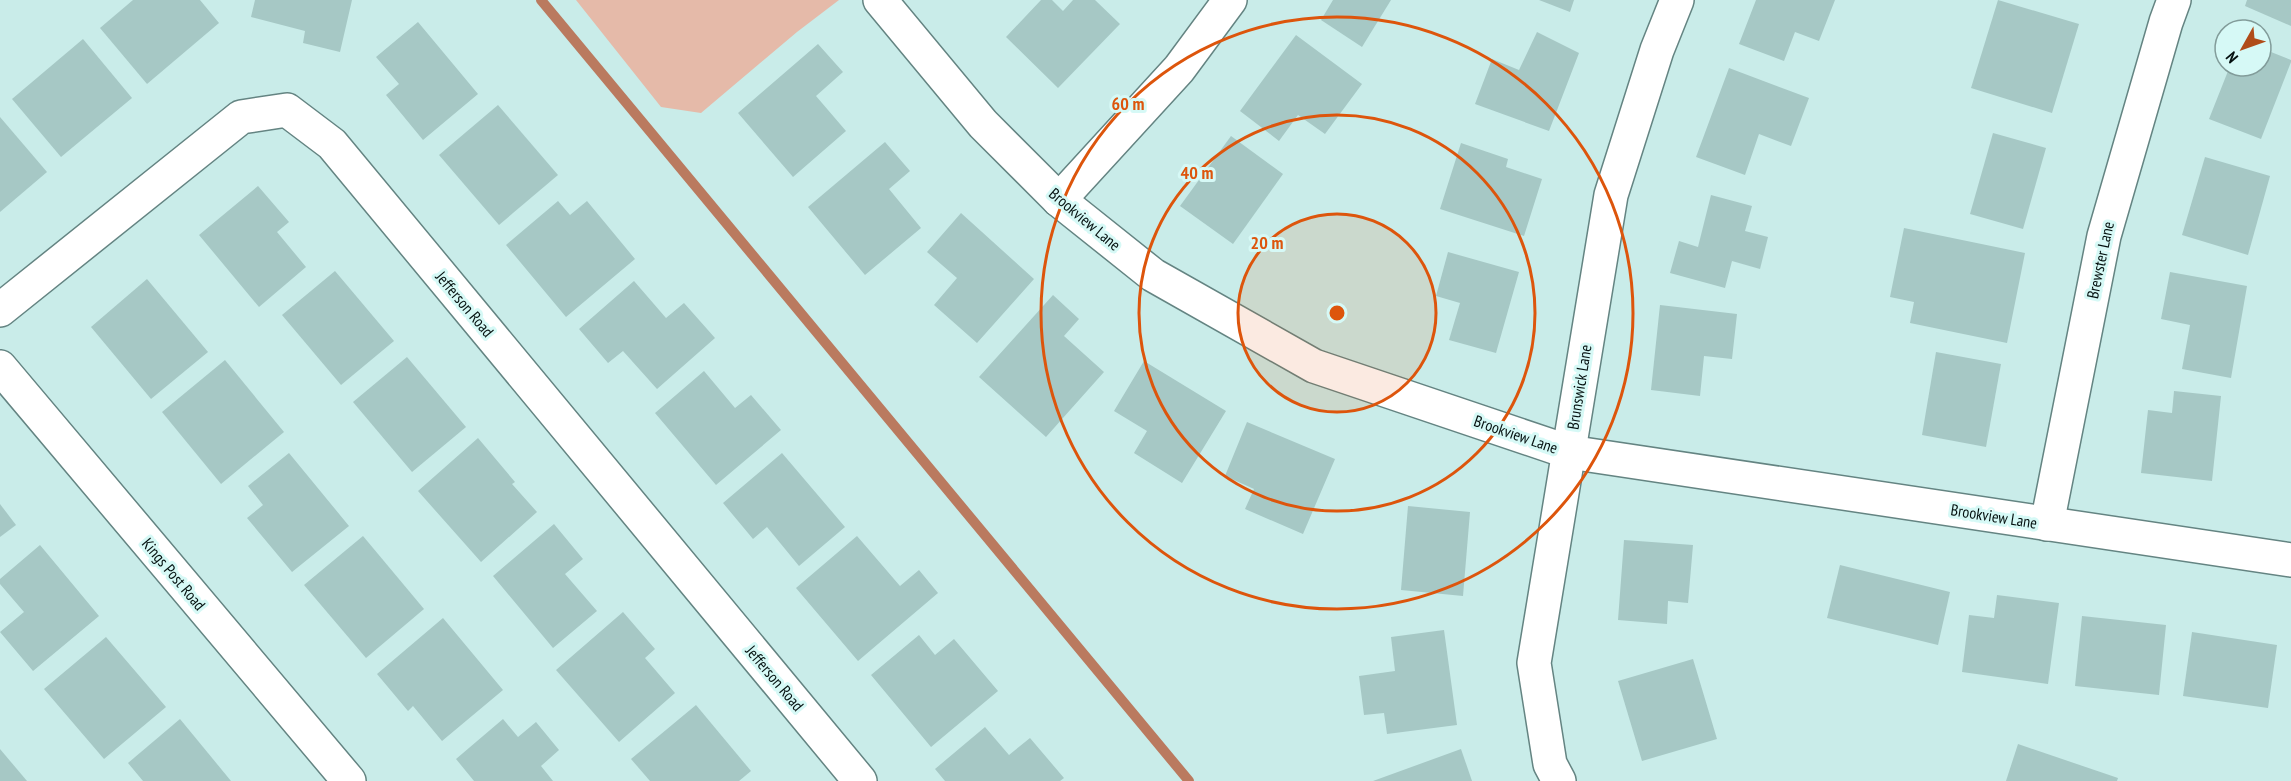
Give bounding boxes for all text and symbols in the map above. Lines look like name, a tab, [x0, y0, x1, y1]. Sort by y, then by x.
north arrow	[2213, 18, 2273, 78]
text: N	[2221, 48, 2242, 67]
text: 60 m	[1112, 92, 1144, 115]
text: 40 m	[1181, 161, 1213, 184]
street label: Brookview Lane	[1045, 183, 1125, 255]
street label: Brewster Lane	[2082, 220, 2118, 300]
text: 20 m	[1251, 231, 1283, 254]
street label: Jefferson Road	[431, 266, 498, 341]
centre of rings	[1327, 303, 1347, 323]
street label: Brunswick Lane	[1562, 343, 1596, 431]
street label: Brookview Lane	[1472, 410, 1560, 458]
street label: Brookview Lane	[1949, 499, 2039, 533]
street label: Kings Post Road	[138, 534, 210, 614]
street label: Jefferson Road	[741, 640, 808, 715]

